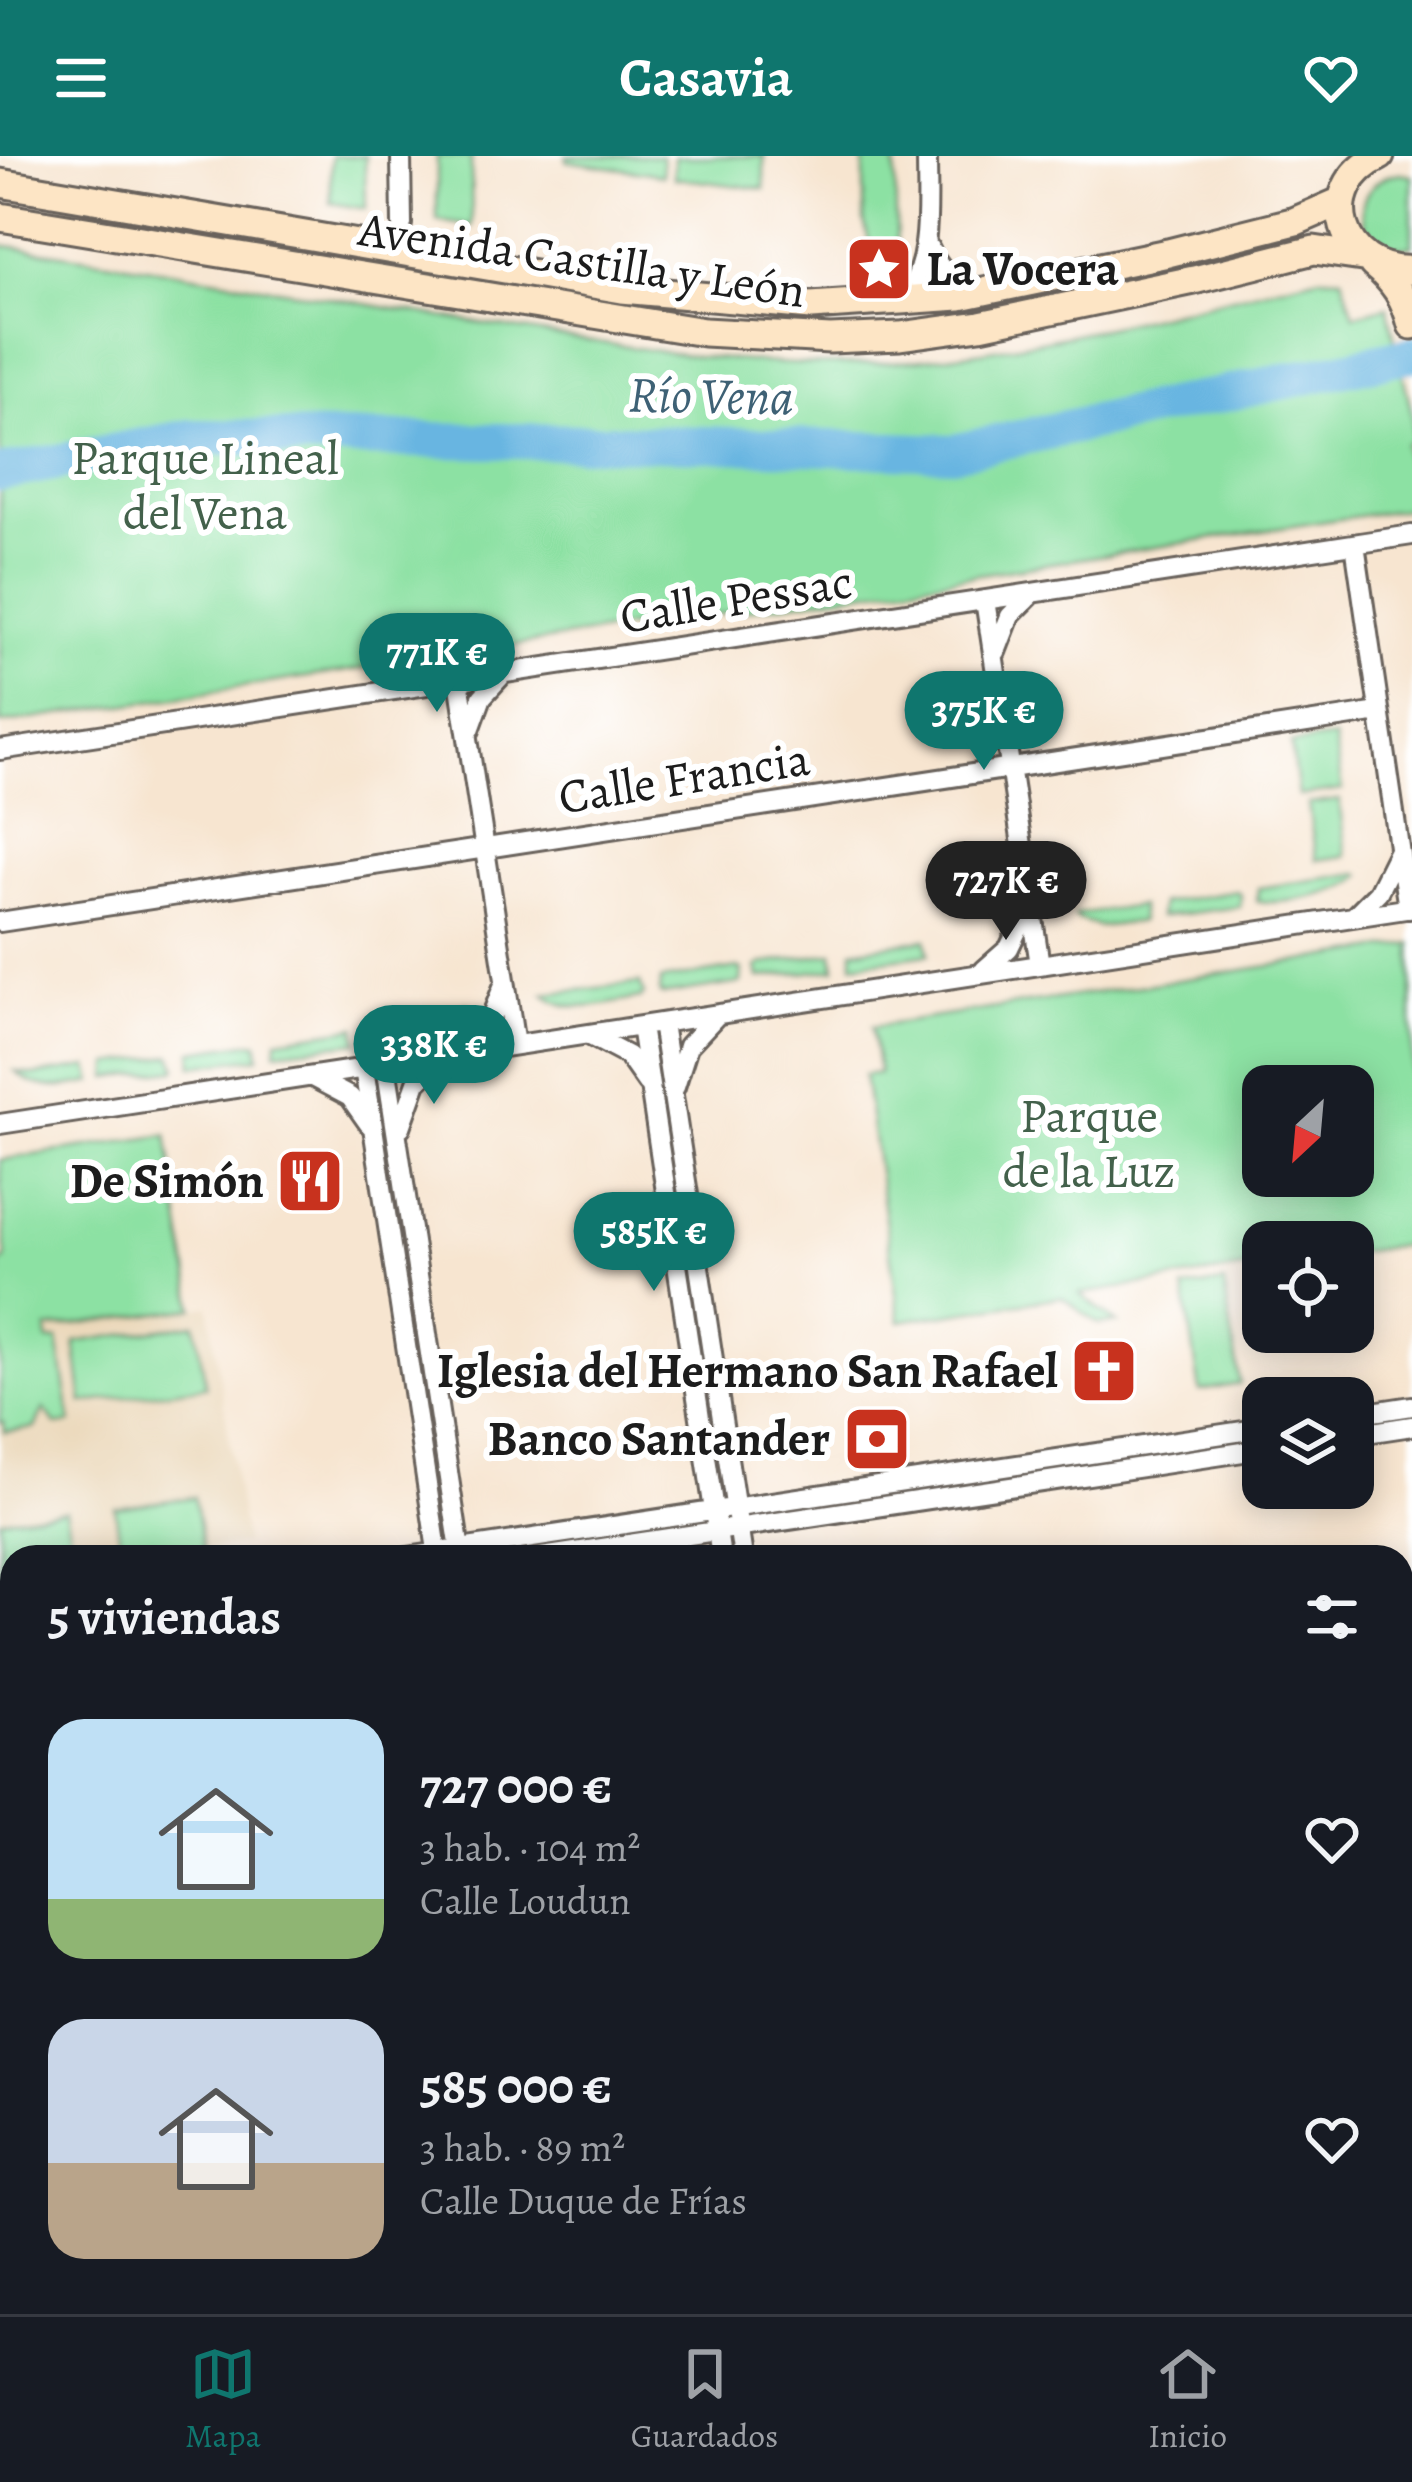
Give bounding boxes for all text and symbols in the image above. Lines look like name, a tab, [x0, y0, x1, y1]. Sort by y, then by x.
text: Casavia	[619, 41, 793, 115]
icon: menu	[48, 45, 114, 111]
icon: heart	[1298, 45, 1364, 111]
street label: Avenida Castilla y León	[354, 196, 809, 324]
place icon: La Vocera	[844, 234, 914, 304]
place label: La Vocera	[926, 236, 1119, 302]
water label: Río Vena	[628, 360, 794, 432]
park label: Parque Lineal del Vena	[71, 425, 339, 546]
street label: Calle Pessac	[615, 548, 857, 650]
pin: 771K €	[339, 613, 535, 715]
text: 771K €	[386, 625, 488, 678]
pin: 375K €	[886, 671, 1082, 773]
text: 375K €	[932, 683, 1036, 736]
street label: Calle Francia	[554, 725, 815, 830]
pin: 727K €	[908, 841, 1104, 943]
text: 727K €	[953, 853, 1059, 906]
pin: 338K €	[336, 1005, 532, 1107]
text: 338K €	[380, 1017, 488, 1070]
north arrow	[1242, 1065, 1374, 1197]
map controls	[1242, 1065, 1374, 1509]
park label: Parque de la Luz	[1003, 1083, 1175, 1204]
restaurant icon: De Simón	[275, 1146, 345, 1216]
place label: De Simón	[70, 1148, 264, 1214]
pin: 585K €	[556, 1192, 752, 1294]
text: 585K €	[601, 1204, 707, 1257]
button: locate	[1242, 1221, 1374, 1353]
church icon: Iglesia del Hermano San Rafael	[1069, 1336, 1139, 1406]
place label: Iglesia del Hermano San Rafael	[437, 1338, 1058, 1404]
button: layers	[1242, 1377, 1374, 1509]
bank icon: Banco Santander	[842, 1404, 912, 1474]
place label: Banco Santander	[488, 1406, 830, 1472]
text: 5 viviendas	[48, 1582, 281, 1652]
icon: filters	[1299, 1584, 1365, 1650]
text: 727 000 €	[420, 1751, 612, 1821]
icon: home	[144, 1767, 288, 1911]
icon: heart	[1299, 1806, 1365, 1872]
text: 3 hab. · 104 m²	[420, 1821, 640, 1874]
text: Calle Loudun	[420, 1874, 631, 1927]
text: 585 000 €	[420, 2051, 612, 2121]
icon: home	[144, 2067, 288, 2211]
icon: heart	[1299, 2106, 1365, 2172]
text: 3 hab. · 89 m²	[420, 2121, 625, 2174]
text: Calle Duque de Frías	[420, 2174, 747, 2227]
tab: Mapa	[185, 2341, 261, 2458]
tab: Guardados	[631, 2341, 778, 2458]
tab: Inicio	[1148, 2341, 1227, 2458]

